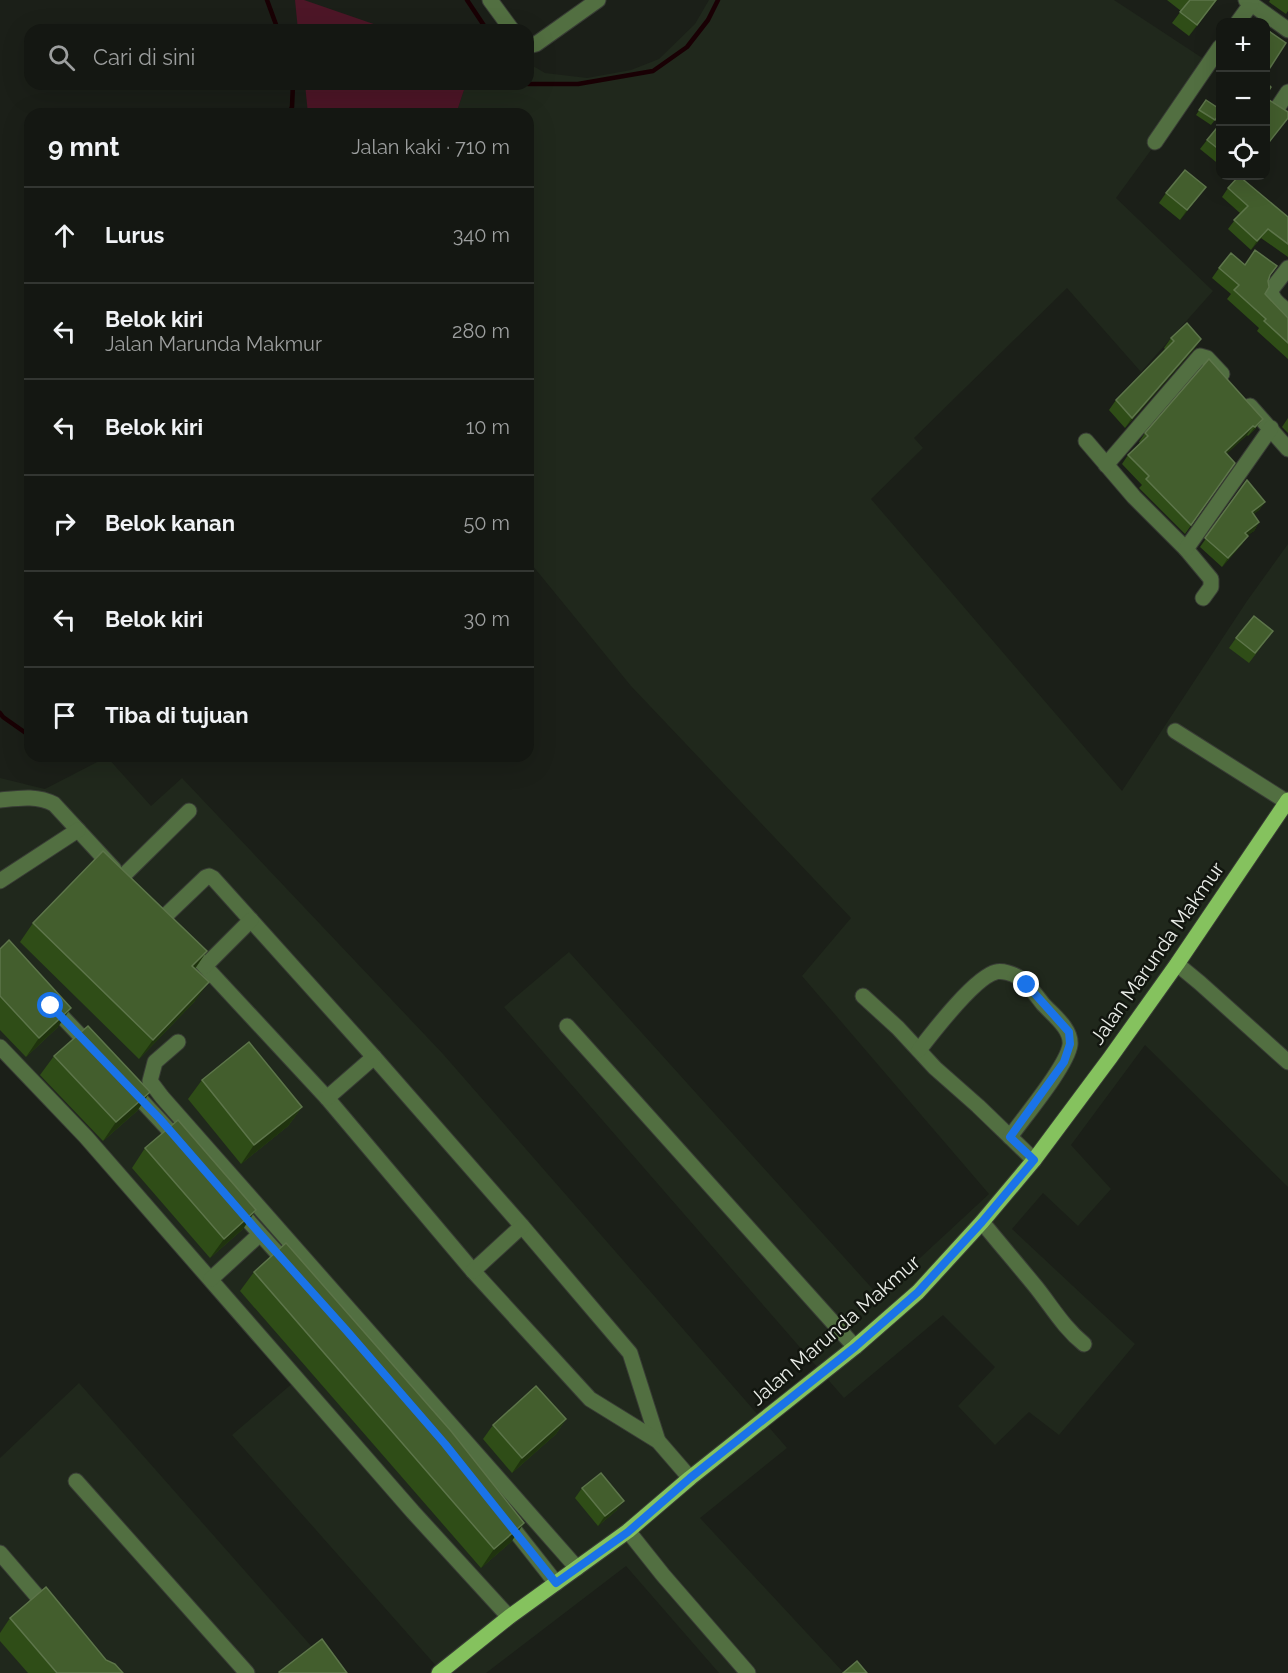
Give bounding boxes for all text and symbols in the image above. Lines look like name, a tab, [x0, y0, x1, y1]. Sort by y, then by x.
map controls	[1216, 18, 1270, 180]
button: +	[1216, 18, 1270, 72]
search box	[24, 24, 534, 90]
icon: search	[45, 41, 78, 74]
text: Cari di sini	[93, 44, 195, 70]
button: −	[1216, 72, 1270, 126]
button: locate	[1216, 126, 1270, 180]
text: 9 mnt	[48, 132, 119, 162]
text: Jalan kaki · 710 m	[351, 135, 510, 159]
icon: ahead	[48, 219, 81, 252]
text: Lurus	[105, 222, 164, 248]
text: 340 m	[453, 223, 510, 247]
text: Belok kiri	[105, 306, 203, 332]
icon: left	[48, 315, 81, 348]
text: 280 m	[452, 319, 510, 343]
text: Jalan Marunda Makmur	[105, 332, 322, 356]
icon: left	[48, 411, 81, 444]
text: Belok kiri	[105, 414, 203, 440]
text: 10 m	[466, 415, 510, 439]
icon: right	[48, 507, 81, 540]
text: Belok kanan	[105, 510, 235, 536]
text: 50 m	[463, 511, 510, 535]
icon: left	[48, 603, 81, 636]
text: Belok kiri	[105, 606, 203, 632]
text: 30 m	[464, 607, 510, 631]
icon: arrive	[48, 699, 81, 732]
text: Tiba di tujuan	[105, 702, 248, 728]
street label: Jalan Marunda Makmur	[1085, 857, 1229, 1049]
route end	[1013, 971, 1039, 997]
route start	[37, 992, 63, 1018]
street label: Jalan Marunda Makmur	[745, 1250, 925, 1410]

